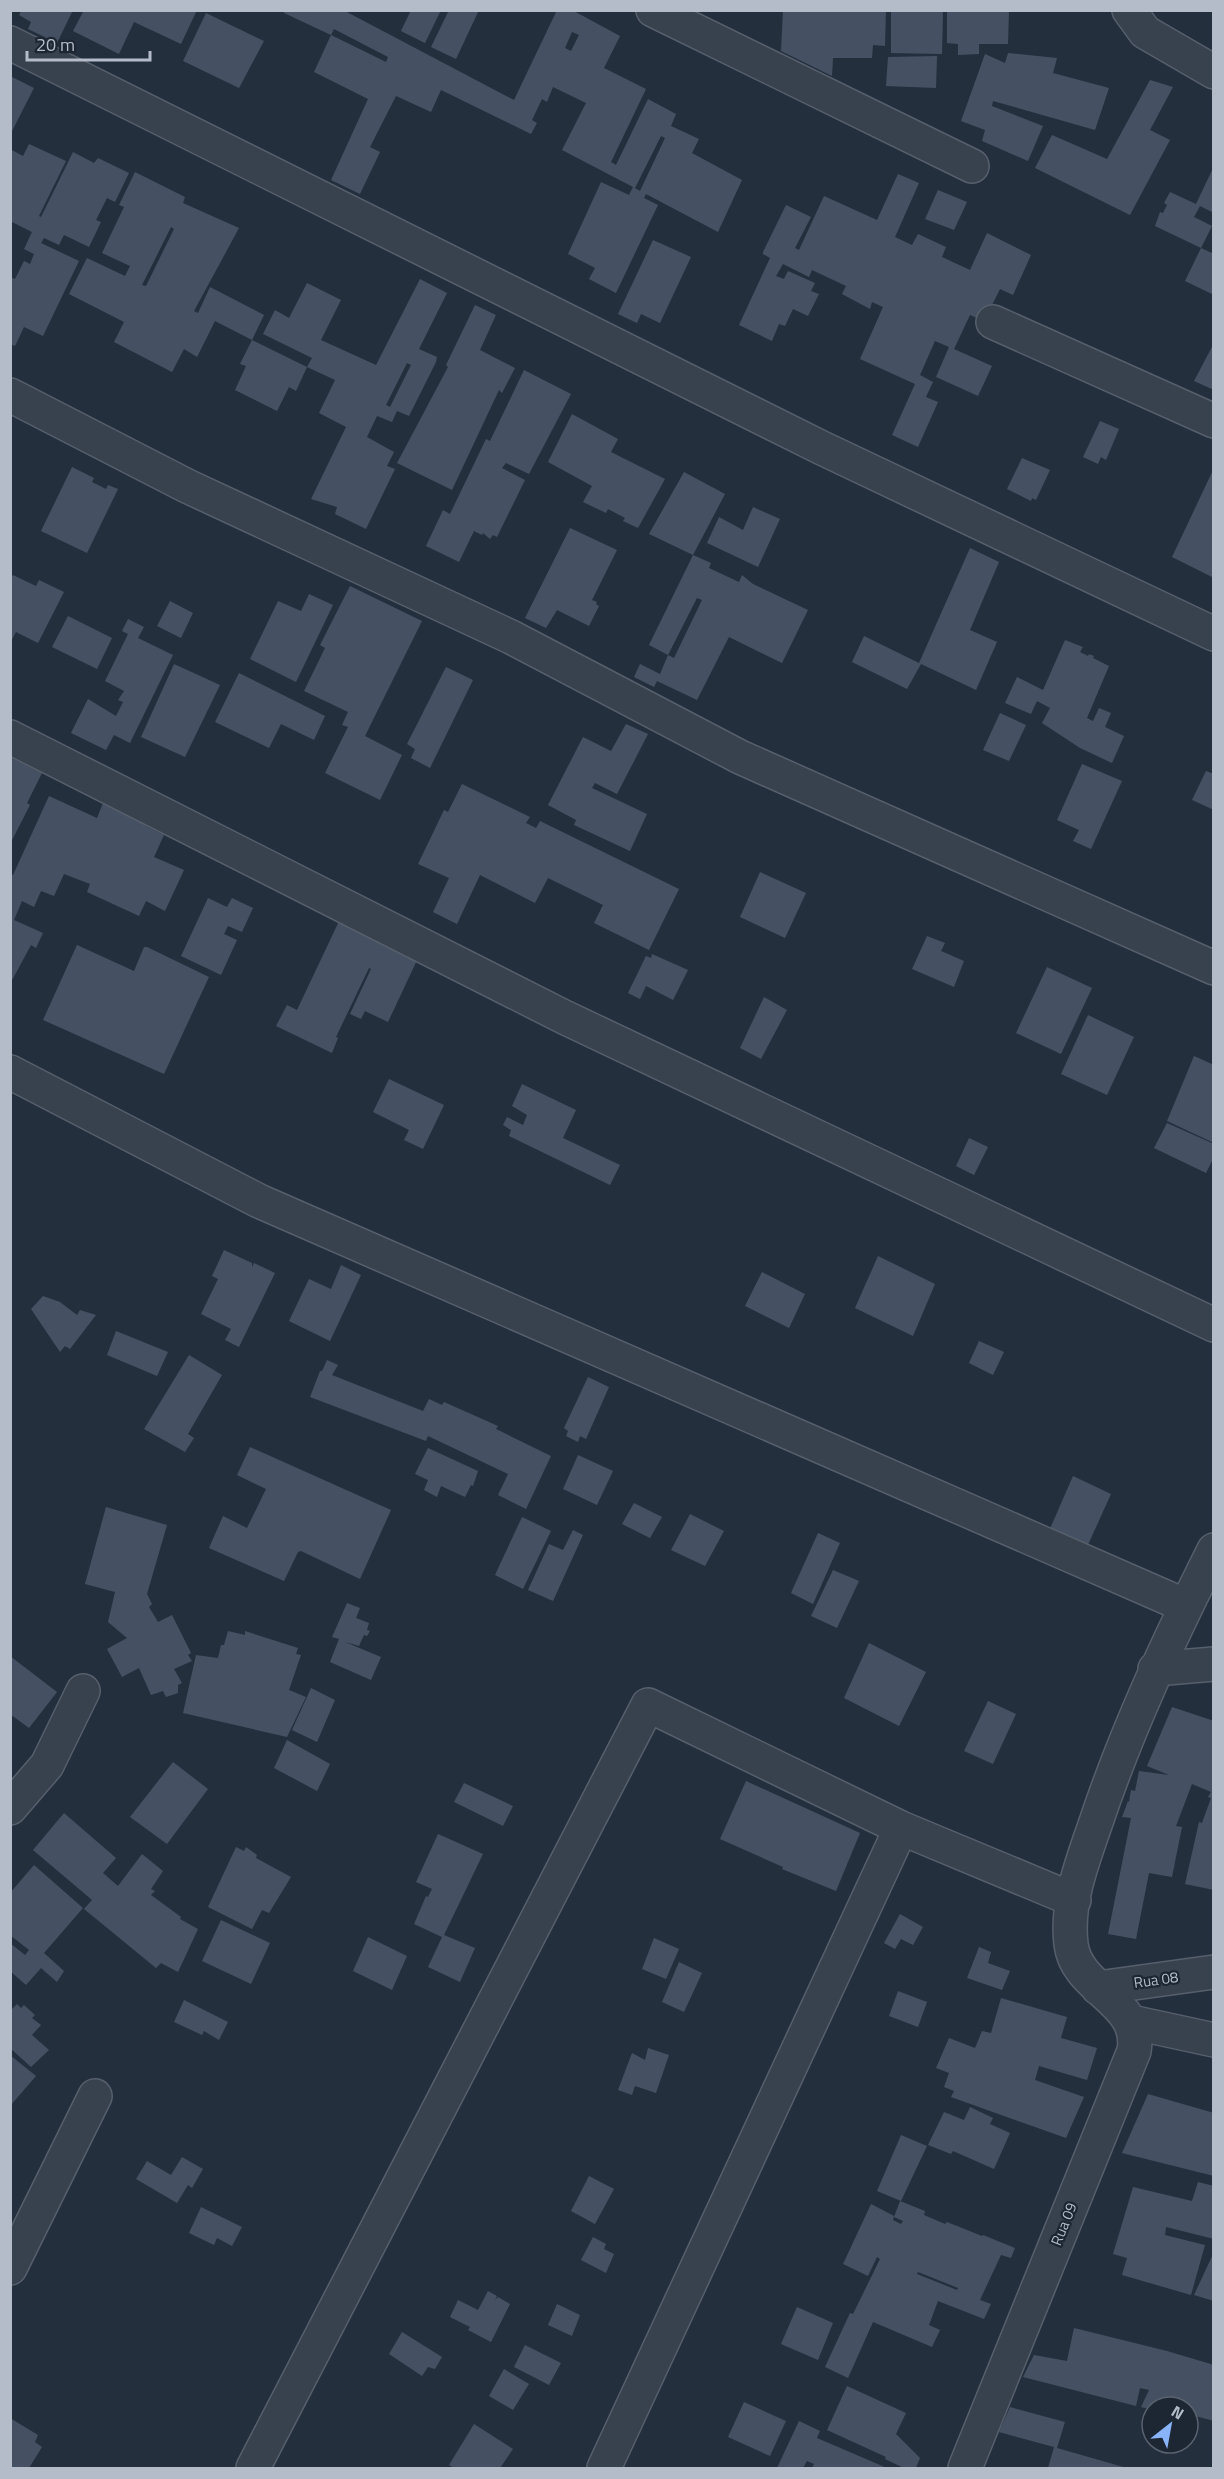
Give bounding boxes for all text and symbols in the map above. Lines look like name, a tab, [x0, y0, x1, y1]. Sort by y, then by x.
scale bar	[27, 24, 150, 62]
text: 20 m	[36, 31, 75, 58]
street label: Rua 08	[1132, 1965, 1180, 1994]
street label: Rua 09	[1044, 2199, 1083, 2249]
north arrow	[1140, 2395, 1200, 2455]
text: N	[1167, 2399, 1189, 2425]

